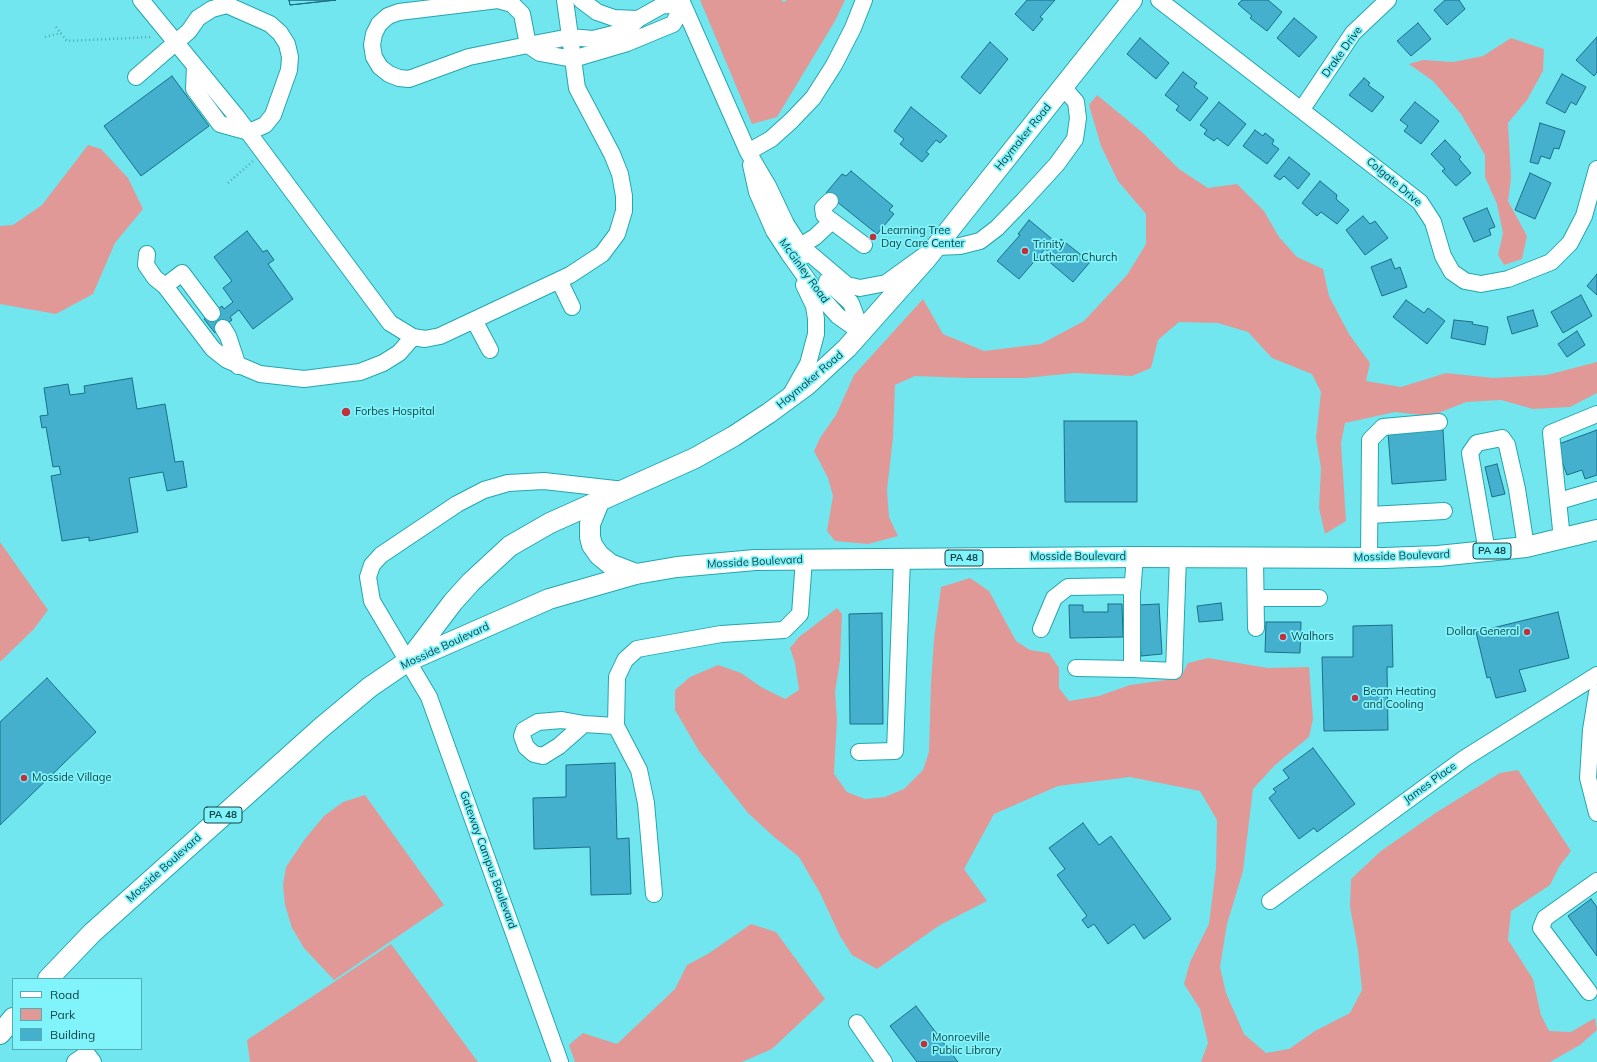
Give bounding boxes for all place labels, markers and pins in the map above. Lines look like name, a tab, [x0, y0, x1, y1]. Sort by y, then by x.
place label: Learning Tree Day Care Center	[881, 224, 965, 250]
marker: Learning Tree Day Care Center	[868, 232, 878, 242]
place label: Trinity Lutheran Church	[1033, 238, 1117, 264]
marker: Trinity Lutheran Church	[1020, 246, 1030, 256]
place label: Forbes Hospital	[355, 405, 435, 419]
marker: Forbes Hospital	[340, 406, 352, 418]
place label: Dollar General	[1446, 625, 1519, 639]
marker: Dollar General	[1522, 627, 1532, 637]
place label: Walhors	[1291, 630, 1334, 644]
marker: Walhors	[1278, 632, 1288, 642]
place label: Beam Heating and Cooling	[1363, 685, 1436, 711]
marker: Beam Heating and Cooling	[1350, 693, 1360, 703]
place label: Mosside Village	[32, 771, 111, 785]
marker: Mosside Village	[19, 773, 29, 783]
place label: Monroeville Public Library	[932, 1031, 1002, 1057]
marker: Monroeville Public Library	[919, 1039, 929, 1049]

